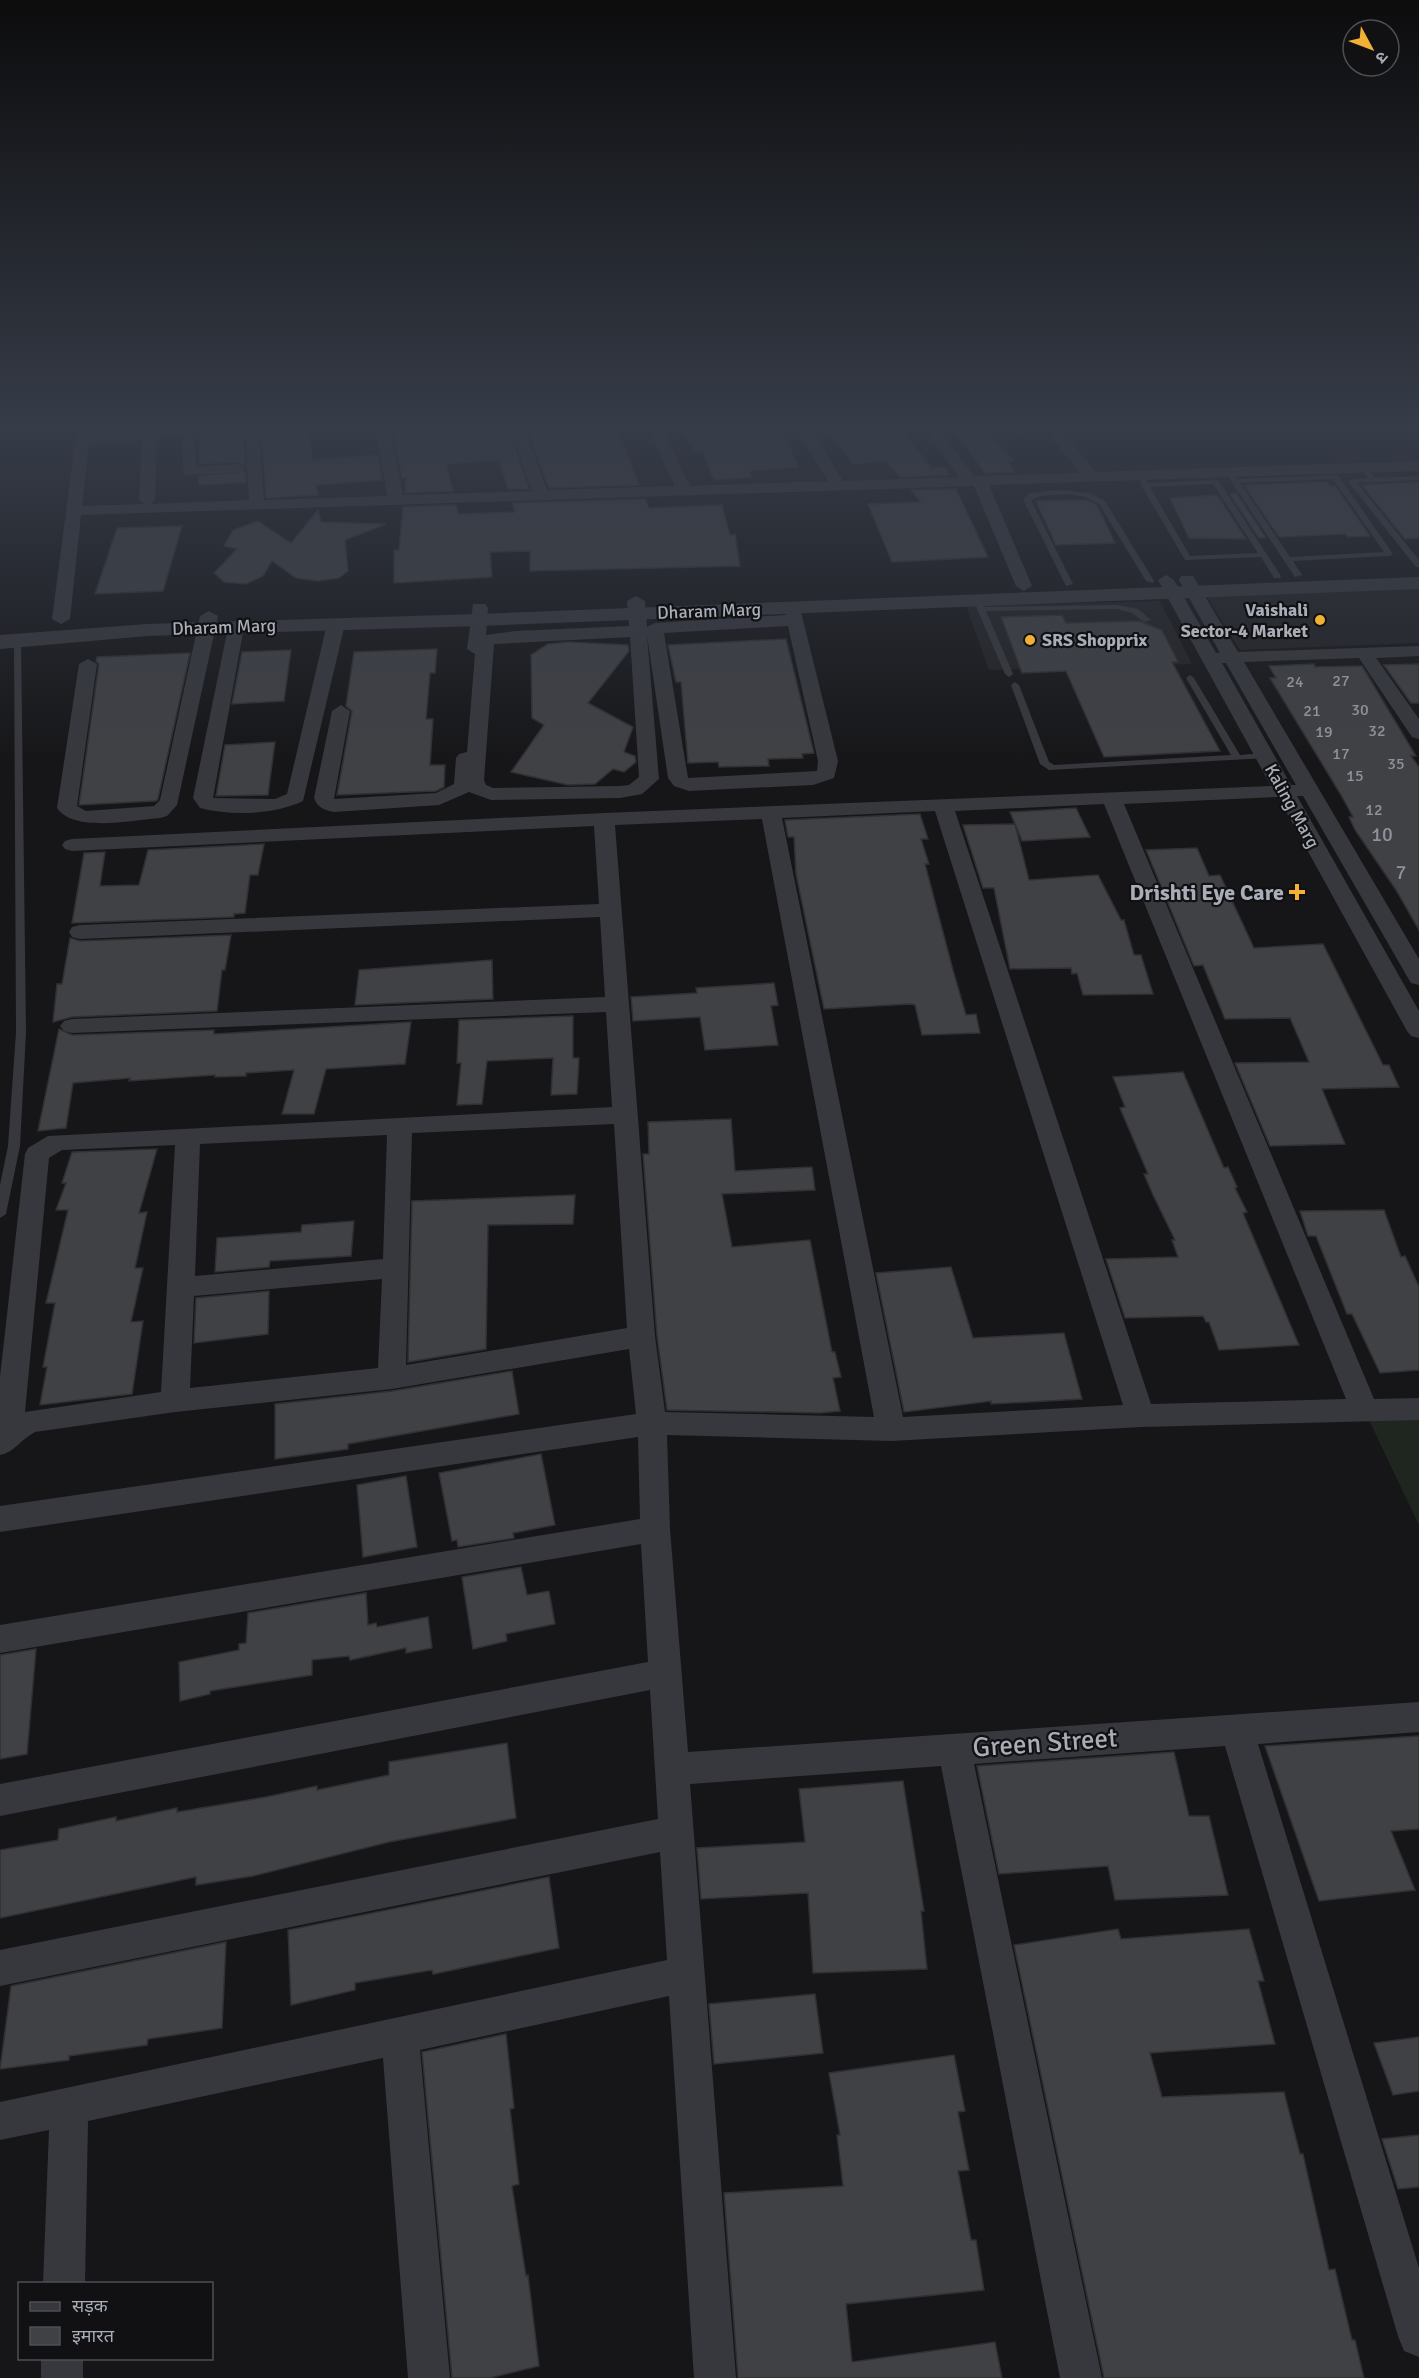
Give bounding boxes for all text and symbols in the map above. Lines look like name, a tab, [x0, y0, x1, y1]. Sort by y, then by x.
north arrow	[1341, 18, 1401, 78]
text: उ	[1371, 47, 1392, 68]
street label: Dharam Marg	[657, 598, 761, 624]
place label: Vaishali Sector-4 Market	[1181, 599, 1308, 642]
marker: Vaishali Sector-4 Market	[1313, 613, 1327, 627]
street label: Dharam Marg	[172, 614, 276, 640]
place label: SRS Shopprix	[1042, 629, 1147, 651]
marker: SRS Shopprix	[1023, 633, 1037, 647]
house number: 27	[1332, 671, 1350, 691]
house number: 24	[1286, 672, 1304, 692]
house number: 30	[1351, 700, 1369, 720]
house number: 21	[1303, 701, 1321, 721]
house number: 32	[1368, 721, 1386, 741]
house number: 19	[1315, 722, 1333, 742]
house number: 17	[1332, 744, 1350, 764]
house number: 35	[1387, 754, 1405, 774]
street label: Kaling Marg	[1260, 760, 1324, 852]
house number: 15	[1346, 766, 1364, 786]
house number: 12	[1365, 800, 1383, 820]
house number: 10	[1371, 822, 1393, 847]
house number: 7	[1396, 860, 1406, 885]
place label: Drishti Eye Care	[1130, 879, 1284, 906]
marker: Drishti Eye Care	[1288, 883, 1306, 901]
street label: Green Street	[972, 1721, 1118, 1765]
legend	[18, 2282, 213, 2360]
text: सड़क	[72, 2295, 109, 2317]
text: इमारत	[72, 2325, 115, 2347]

